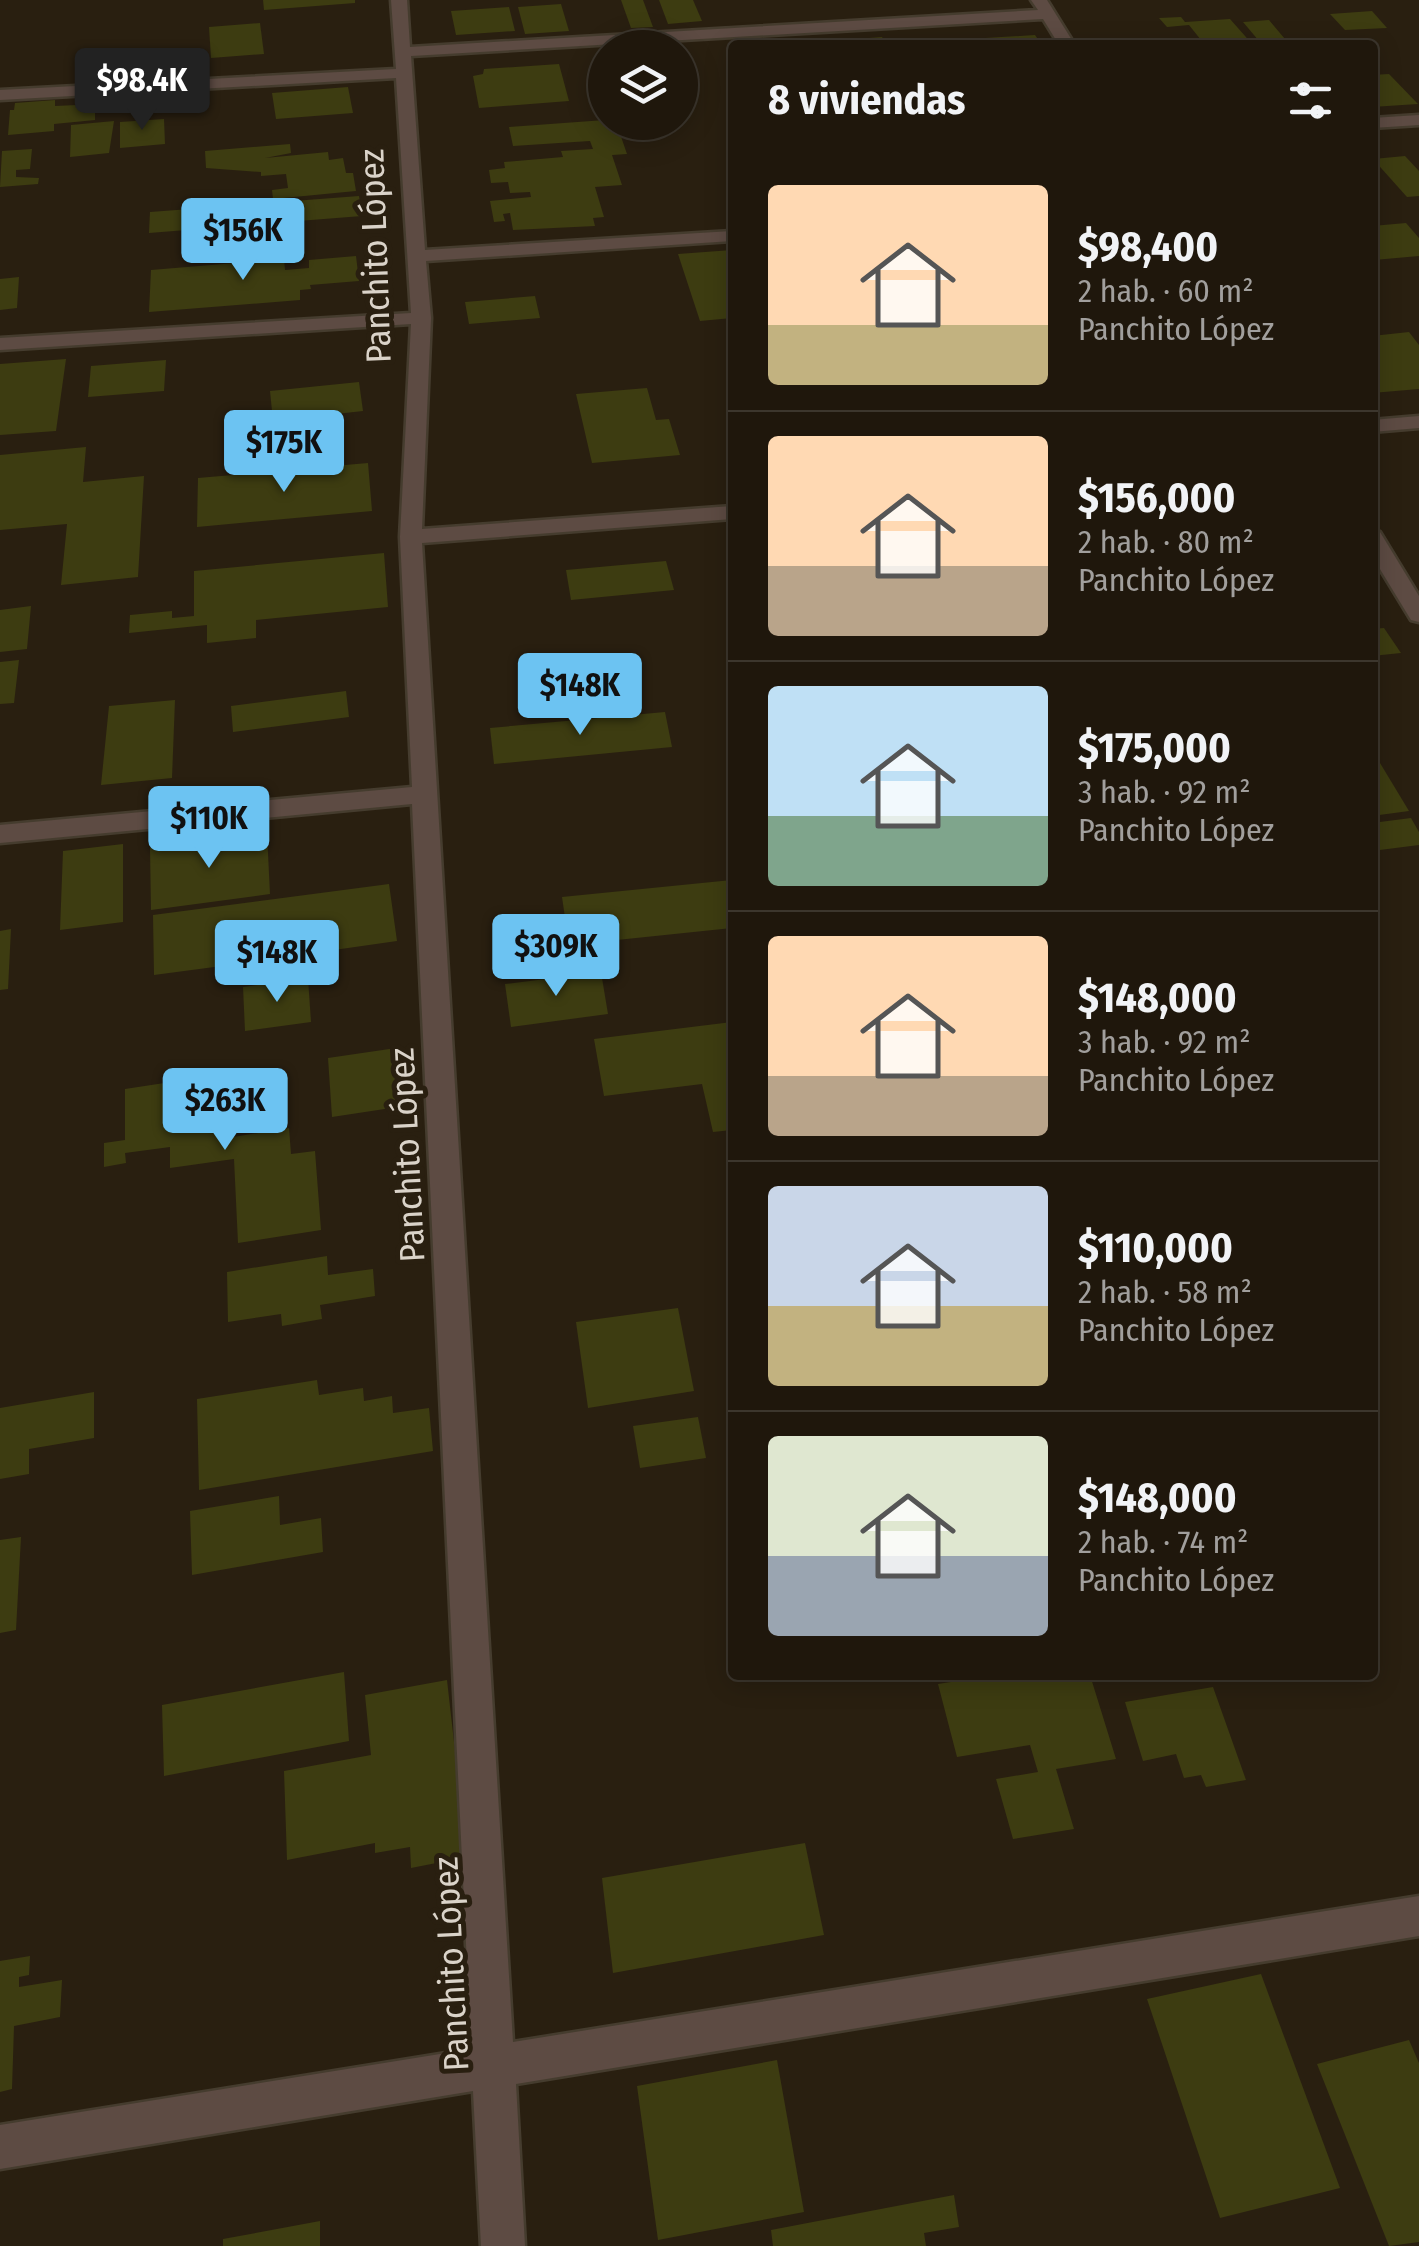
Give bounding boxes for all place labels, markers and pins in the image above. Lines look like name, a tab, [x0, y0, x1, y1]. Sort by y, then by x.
pin: $98.4K	[61, 48, 223, 133]
pin: $156K	[173, 198, 313, 283]
pin: $175K	[214, 410, 354, 495]
pin: $148K	[510, 653, 650, 738]
pin: $110K	[139, 786, 279, 871]
pin: $309K	[486, 914, 626, 999]
pin: $148K	[207, 920, 347, 1005]
pin: $263K	[155, 1068, 295, 1153]

